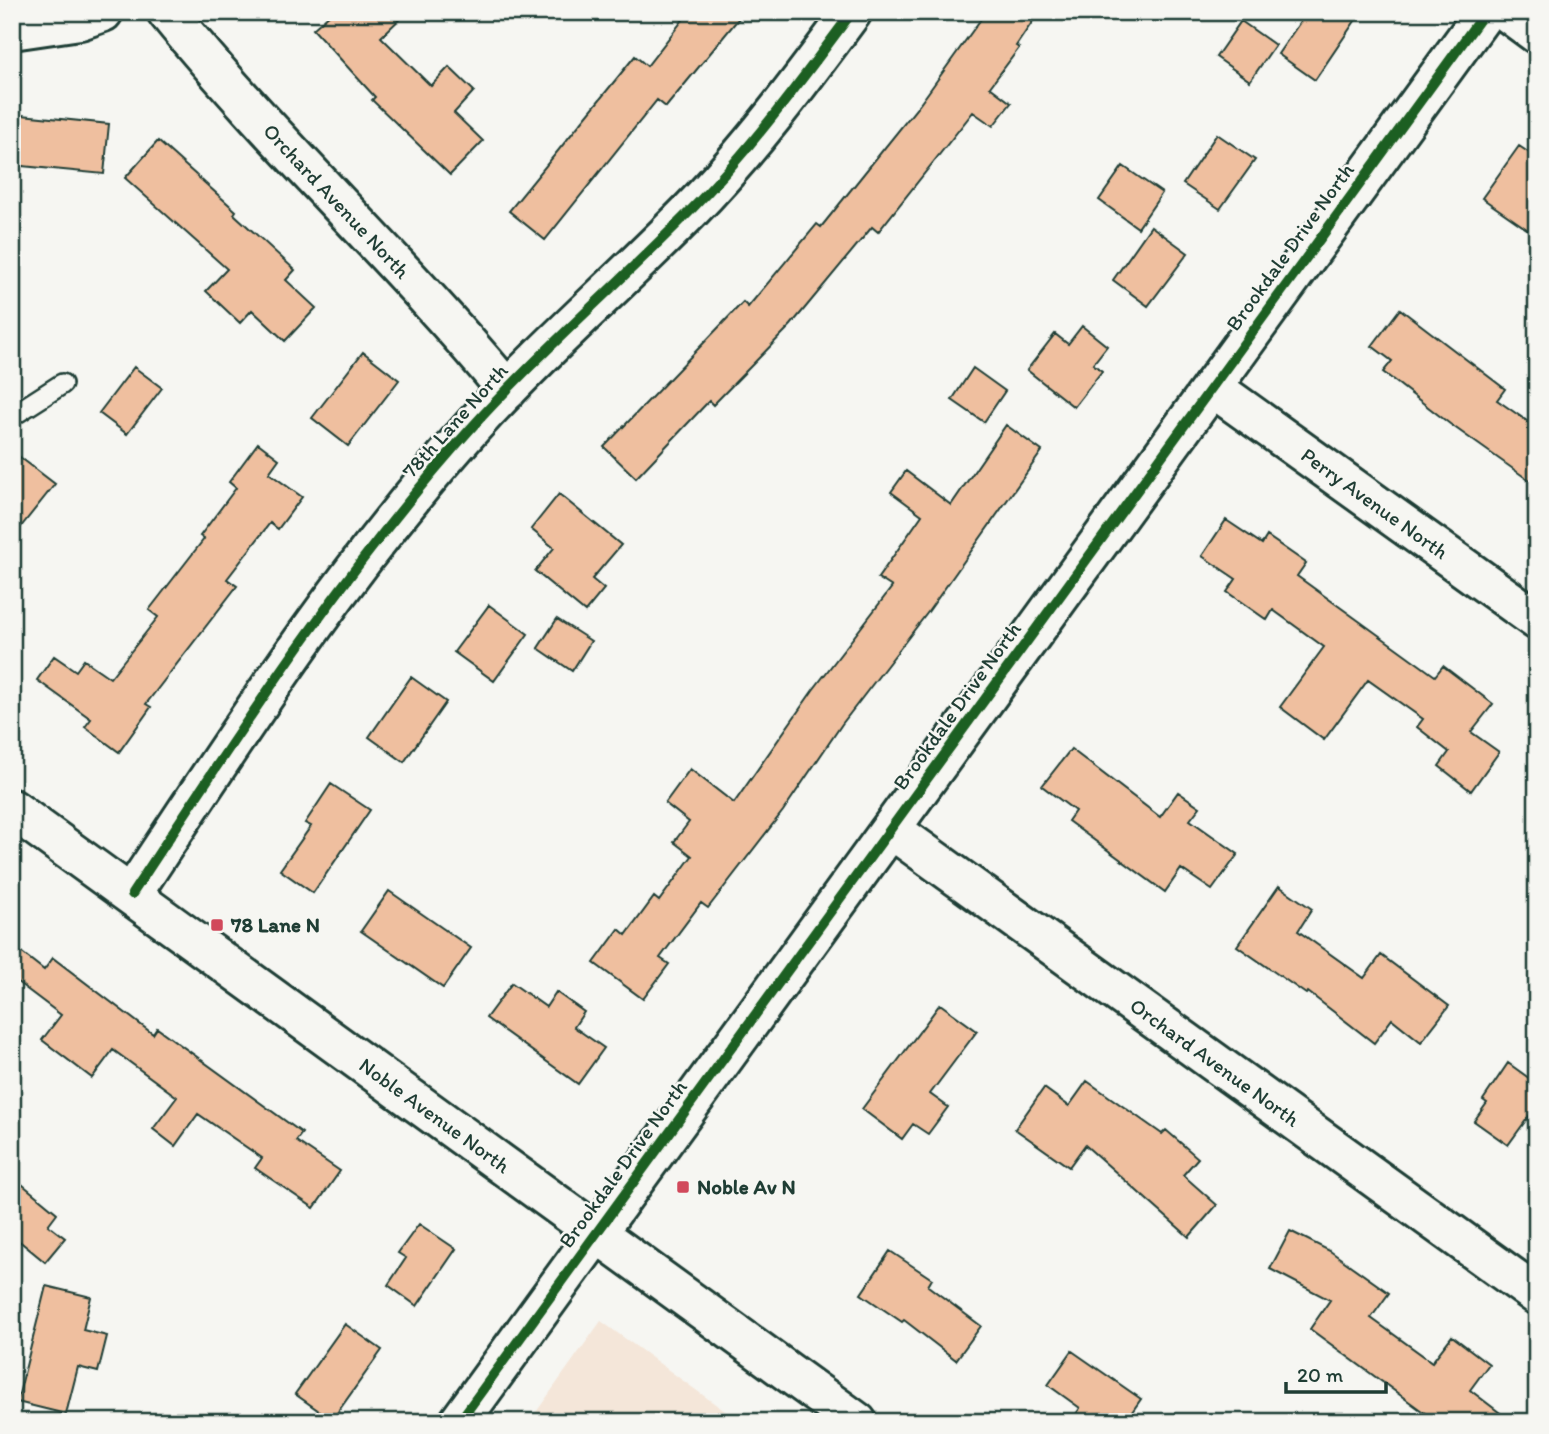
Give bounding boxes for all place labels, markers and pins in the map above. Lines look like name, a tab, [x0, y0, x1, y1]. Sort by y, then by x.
place label: 78 Lane N	[230, 912, 320, 937]
marker: 78 Lane N	[209, 917, 225, 933]
place label: Noble Av N	[697, 1174, 796, 1199]
marker: Noble Av N	[675, 1179, 691, 1195]

